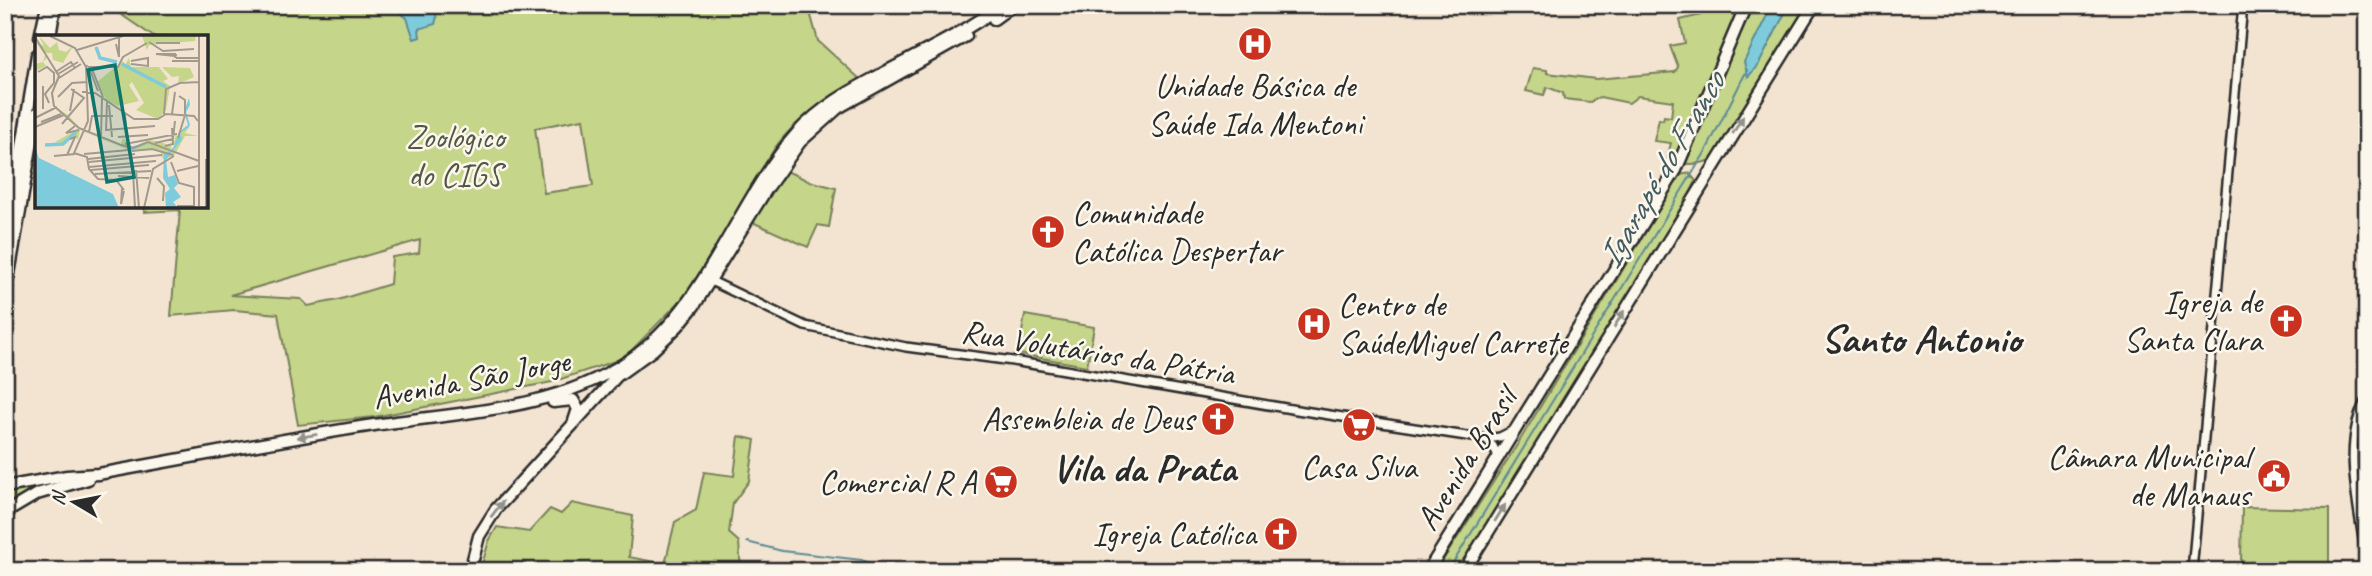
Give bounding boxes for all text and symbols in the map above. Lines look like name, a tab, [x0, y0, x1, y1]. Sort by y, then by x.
hospital icon: Unidade Básica de Saúde Ida Mentoni	[1236, 25, 1274, 63]
inset map	[35, 35, 208, 208]
water label: Igarapé do Franco	[1587, 60, 1737, 276]
place label: Unidade Básica de Saúde Ida Mentoni	[1148, 65, 1366, 145]
park label: Zoológico do CIGS	[406, 116, 507, 196]
one-way arrow	[1732, 116, 1745, 135]
place label: Comunidade Católica Despertar	[1072, 192, 1284, 272]
church icon: Comunidade Católica Despertar	[1029, 213, 1067, 251]
place label: Igreja de Santa Clara	[2124, 281, 2265, 361]
place label: Centro de SaúdeMiguel Carrete	[1338, 284, 1569, 364]
church icon: Igreja de Santa Clara	[2267, 302, 2305, 340]
hospital icon: Centro de SaúdeMiguel Carrete	[1295, 305, 1333, 343]
street label: Rua Volutários da Pátria	[959, 310, 1239, 395]
one-way arrow	[1613, 310, 1625, 329]
district label: Santo Antonio	[1821, 314, 2025, 364]
street label: Avenida São Jorge	[369, 339, 575, 419]
street label: Avenida Brasil	[1406, 375, 1529, 538]
place label: Assembleia de Deus	[982, 398, 1197, 440]
church icon: Assembleia de Deus	[1199, 400, 1237, 438]
supermarket icon: Casa Silva	[1340, 406, 1378, 444]
one-way arrow	[296, 431, 318, 442]
place label: Câmara Municipal de Manaus	[2048, 436, 2255, 516]
district label: Vila da Prata	[1052, 443, 1238, 493]
place label: Casa Silva	[1301, 446, 1419, 488]
public building icon: Câmara Municipal de Manaus	[2255, 457, 2293, 495]
place label: Comercial R A	[819, 461, 977, 503]
supermarket icon: Comercial R A	[982, 463, 1020, 501]
north arrow	[38, 468, 108, 538]
text: N	[45, 488, 72, 507]
one-way arrow	[489, 500, 503, 518]
one-way arrow	[1493, 503, 1506, 522]
place label: Igreja Católica	[1093, 513, 1258, 555]
church icon: Igreja Católica	[1262, 515, 1300, 553]

